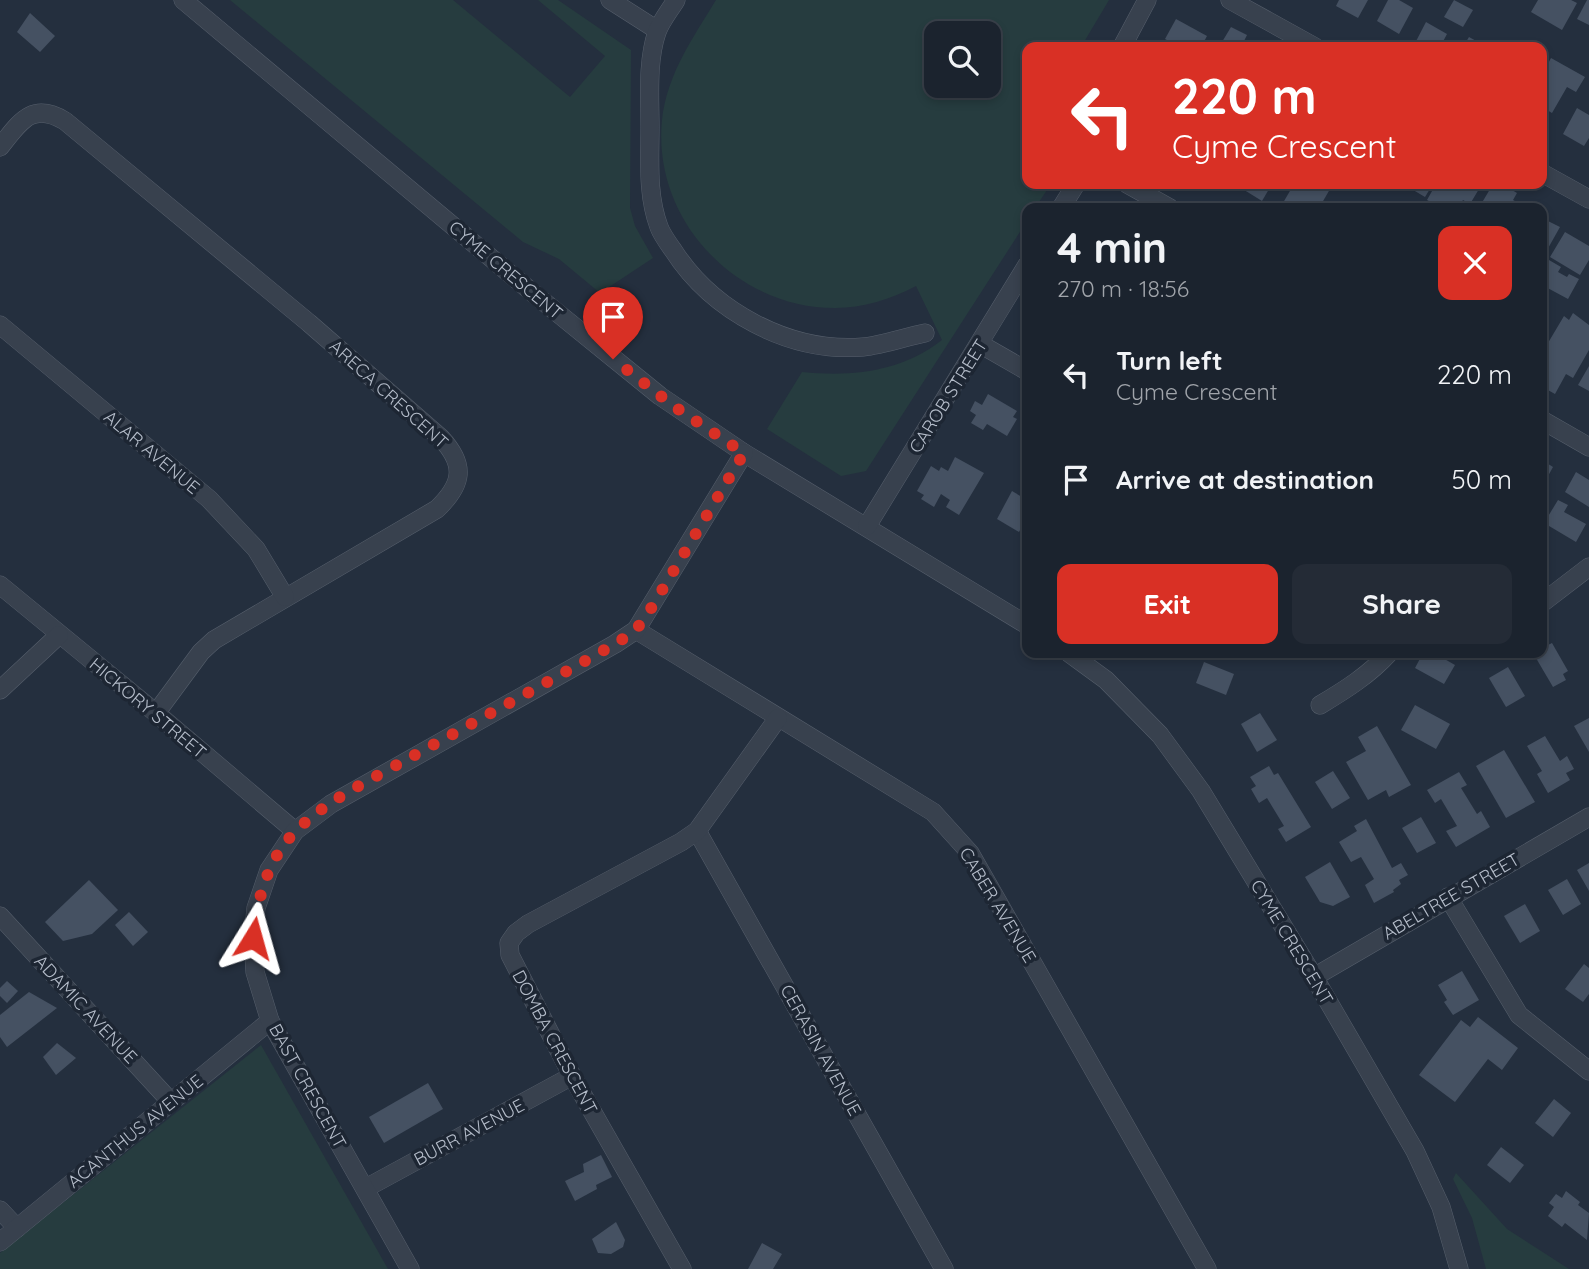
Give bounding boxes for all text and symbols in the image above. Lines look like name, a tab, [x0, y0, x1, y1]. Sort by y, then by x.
map controls	[924, 21, 1001, 98]
button: search	[924, 21, 1001, 98]
text: 220 m	[1172, 65, 1317, 126]
icon: left	[1057, 70, 1148, 161]
text: Cyme Crescent	[1172, 126, 1397, 166]
street label: CYME CRESCENT	[444, 216, 568, 325]
text: 4 min	[1057, 221, 1167, 274]
button: close	[1438, 226, 1512, 300]
text: 270 m · 18:56	[1057, 274, 1189, 303]
pin	[583, 287, 643, 359]
icon: arrive	[594, 298, 632, 336]
street label: ARECA CRESCENT	[325, 334, 453, 454]
street label: CAROB STREET	[904, 335, 992, 457]
text: Turn left	[1116, 344, 1223, 377]
icon: left	[1057, 356, 1095, 394]
text: 220 m	[1437, 358, 1512, 391]
text: Cyme Crescent	[1116, 377, 1277, 406]
street label: ALAR AVENUE	[99, 405, 205, 499]
icon: arrive	[1057, 461, 1095, 499]
text: Arrive at destination	[1116, 463, 1374, 496]
text: 50 m	[1452, 463, 1512, 496]
button: Exit	[1057, 564, 1278, 644]
button: Share	[1292, 564, 1512, 644]
street label: HICKORY STREET	[85, 652, 211, 764]
street label: CABER AVENUE	[954, 843, 1042, 967]
street label: ABELTREE STREET	[1378, 847, 1524, 945]
street label: CYME CRESCENT	[1246, 875, 1338, 1009]
position arrow	[216, 901, 290, 975]
street label: ADAMIC AVENUE	[30, 950, 142, 1068]
street label: DOMBA CRESCENT	[507, 966, 603, 1118]
street label: CERASIN AVENUE	[775, 980, 867, 1120]
street label: BAST CRESCENT	[264, 1019, 352, 1153]
street label: ACANTHUS AVENUE	[63, 1069, 207, 1193]
street label: BURR AVENUE	[410, 1093, 528, 1171]

